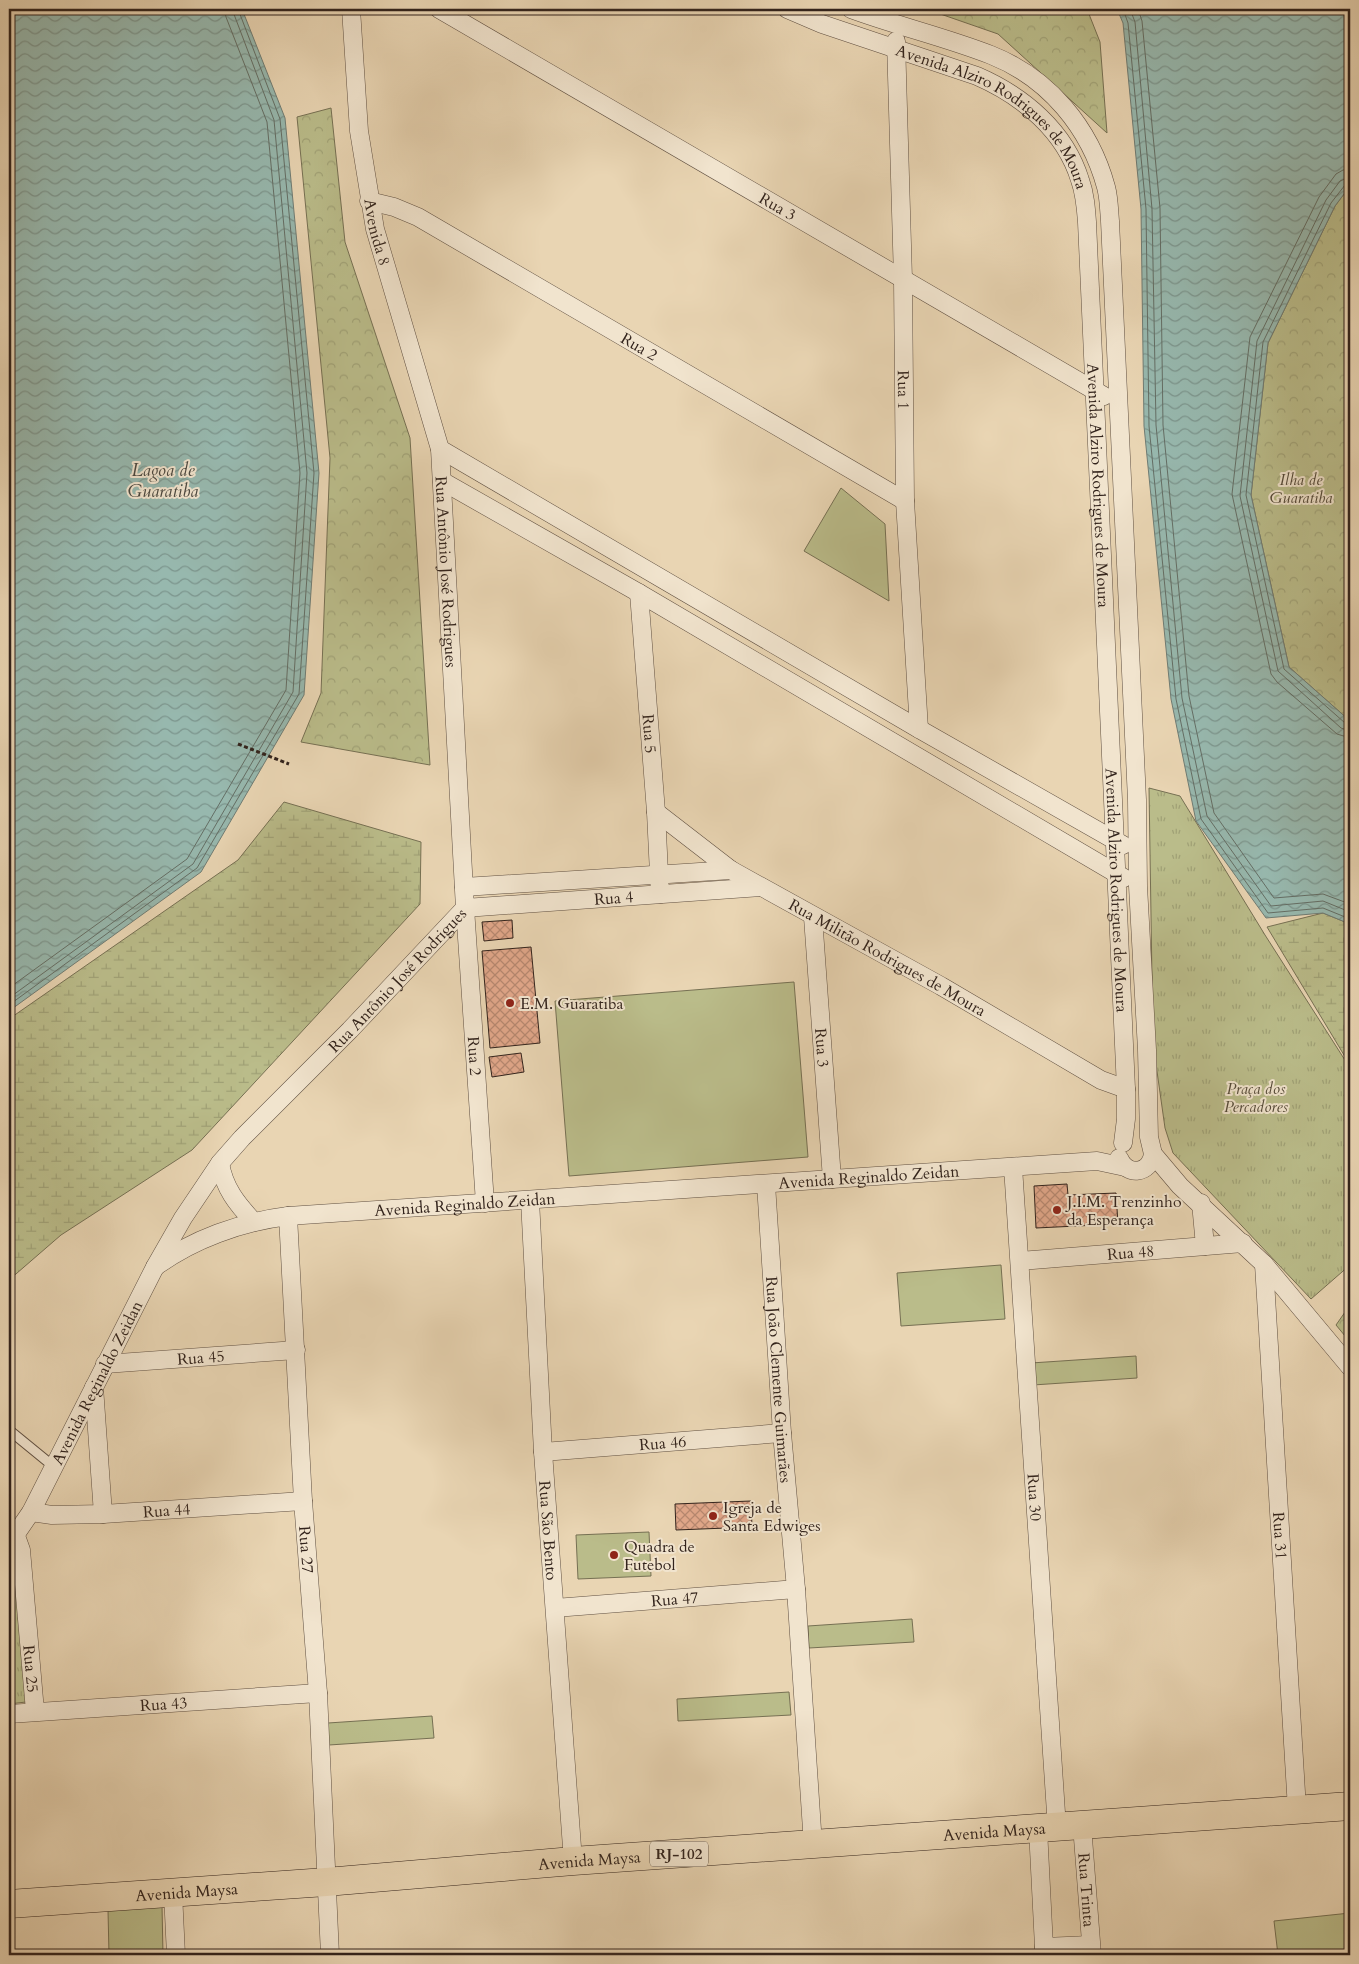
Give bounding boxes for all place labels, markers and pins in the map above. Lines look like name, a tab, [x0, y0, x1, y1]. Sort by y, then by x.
place label: E.M. Guaratiba	[520, 993, 624, 1015]
marker: E.M. Guaratiba	[504, 997, 516, 1009]
place label: J.I.M. Trenzinho da Esperança	[1065, 1191, 1182, 1231]
marker: J.I.M. Trenzinho da Esperança	[1051, 1204, 1063, 1216]
place label: Igreja de Santa Edwiges	[723, 1497, 821, 1537]
marker: Igreja de Santa Edwiges	[707, 1510, 719, 1522]
place label: Quadra de Futebol	[624, 1536, 695, 1576]
marker: Quadra de Futebol	[608, 1549, 620, 1561]

